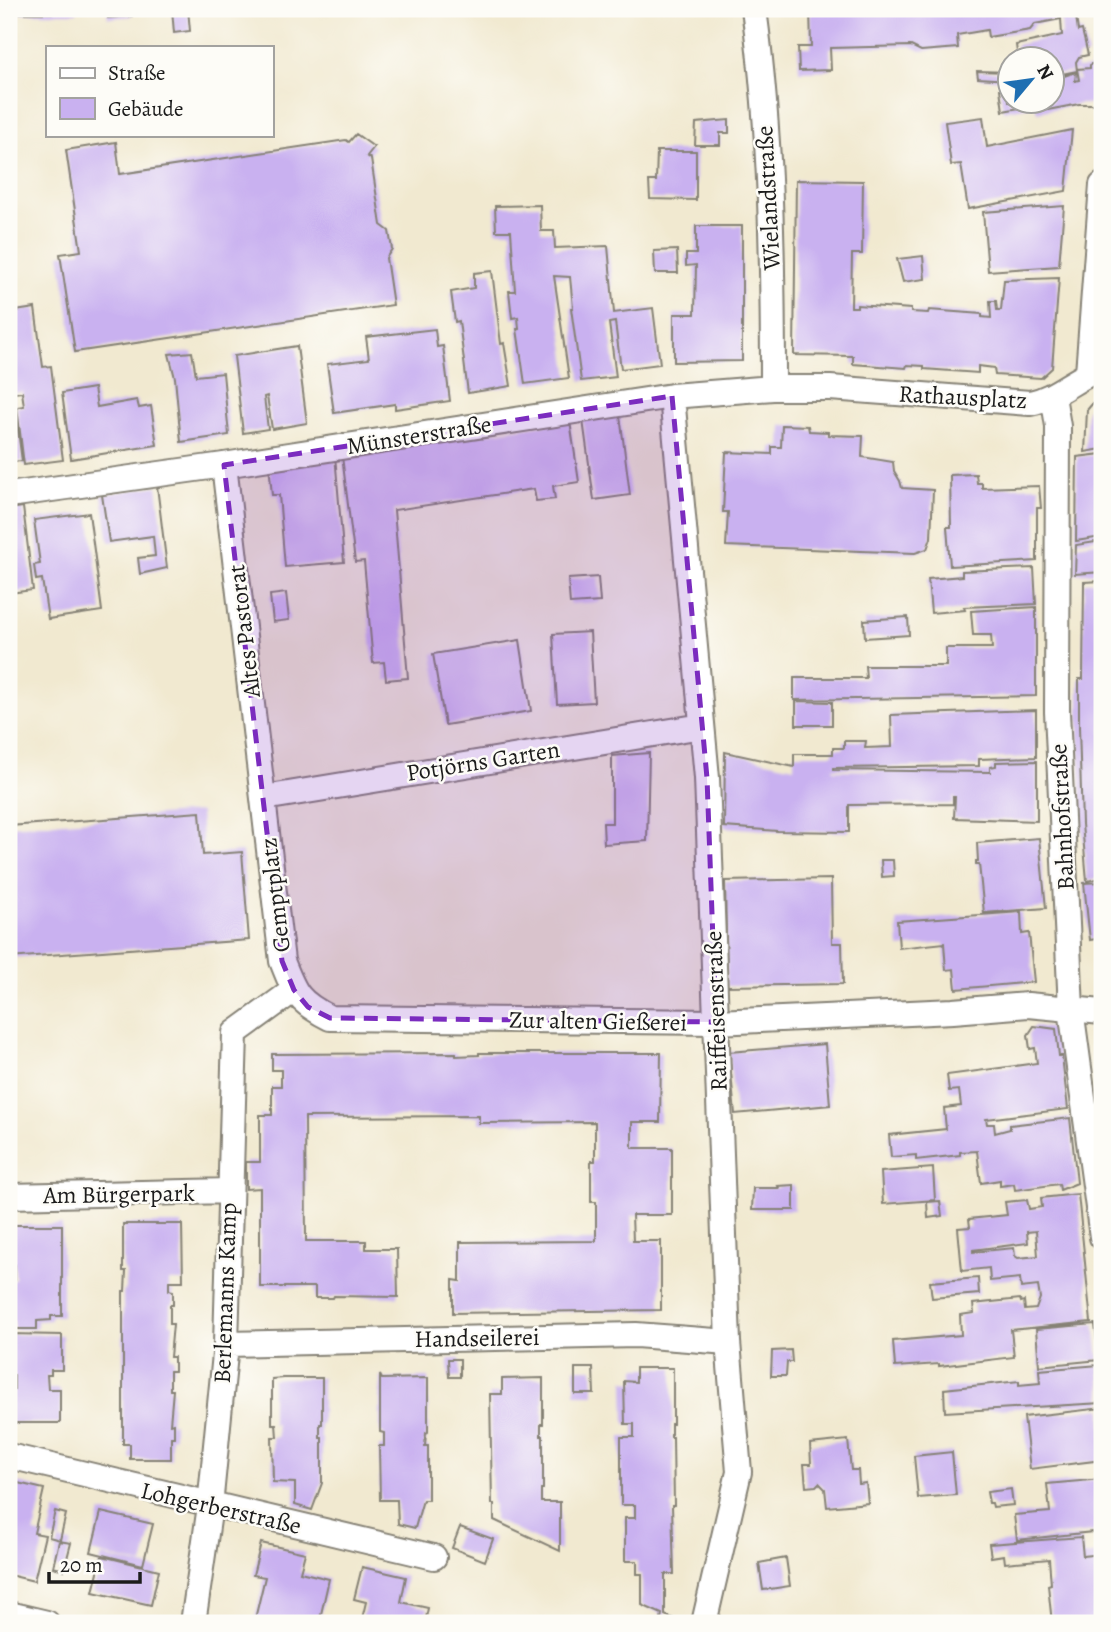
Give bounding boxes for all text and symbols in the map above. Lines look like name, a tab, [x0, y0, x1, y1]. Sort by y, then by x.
legend	[46, 46, 273, 136]
north arrow	[996, 46, 1066, 116]
text: Straße	[108, 59, 166, 87]
text: N	[1030, 60, 1060, 85]
text: Gebäude	[108, 95, 184, 123]
street label: Wielandstraße	[748, 125, 788, 272]
street label: Rathausplatz	[898, 378, 1028, 416]
street label: Münsterstraße	[344, 408, 494, 462]
street label: Altes Pastorat	[220, 562, 268, 700]
street label: Potjörns Garten	[404, 733, 562, 789]
street label: Bahnhofstraße	[1042, 743, 1082, 891]
street label: Gemptplatz	[252, 836, 298, 954]
street label: Raiffeisenstraße	[697, 930, 735, 1092]
street label: Zur alten Gießerei	[509, 1003, 687, 1039]
street label: Am Bürgerpark	[42, 1177, 195, 1211]
street label: Berlemanns Kamp	[206, 1202, 244, 1384]
street label: Handseilerei	[414, 1321, 540, 1355]
street label: Lohgerberstraße	[138, 1474, 304, 1542]
scale bar	[49, 1541, 140, 1585]
text: 20 m	[60, 1551, 103, 1579]

